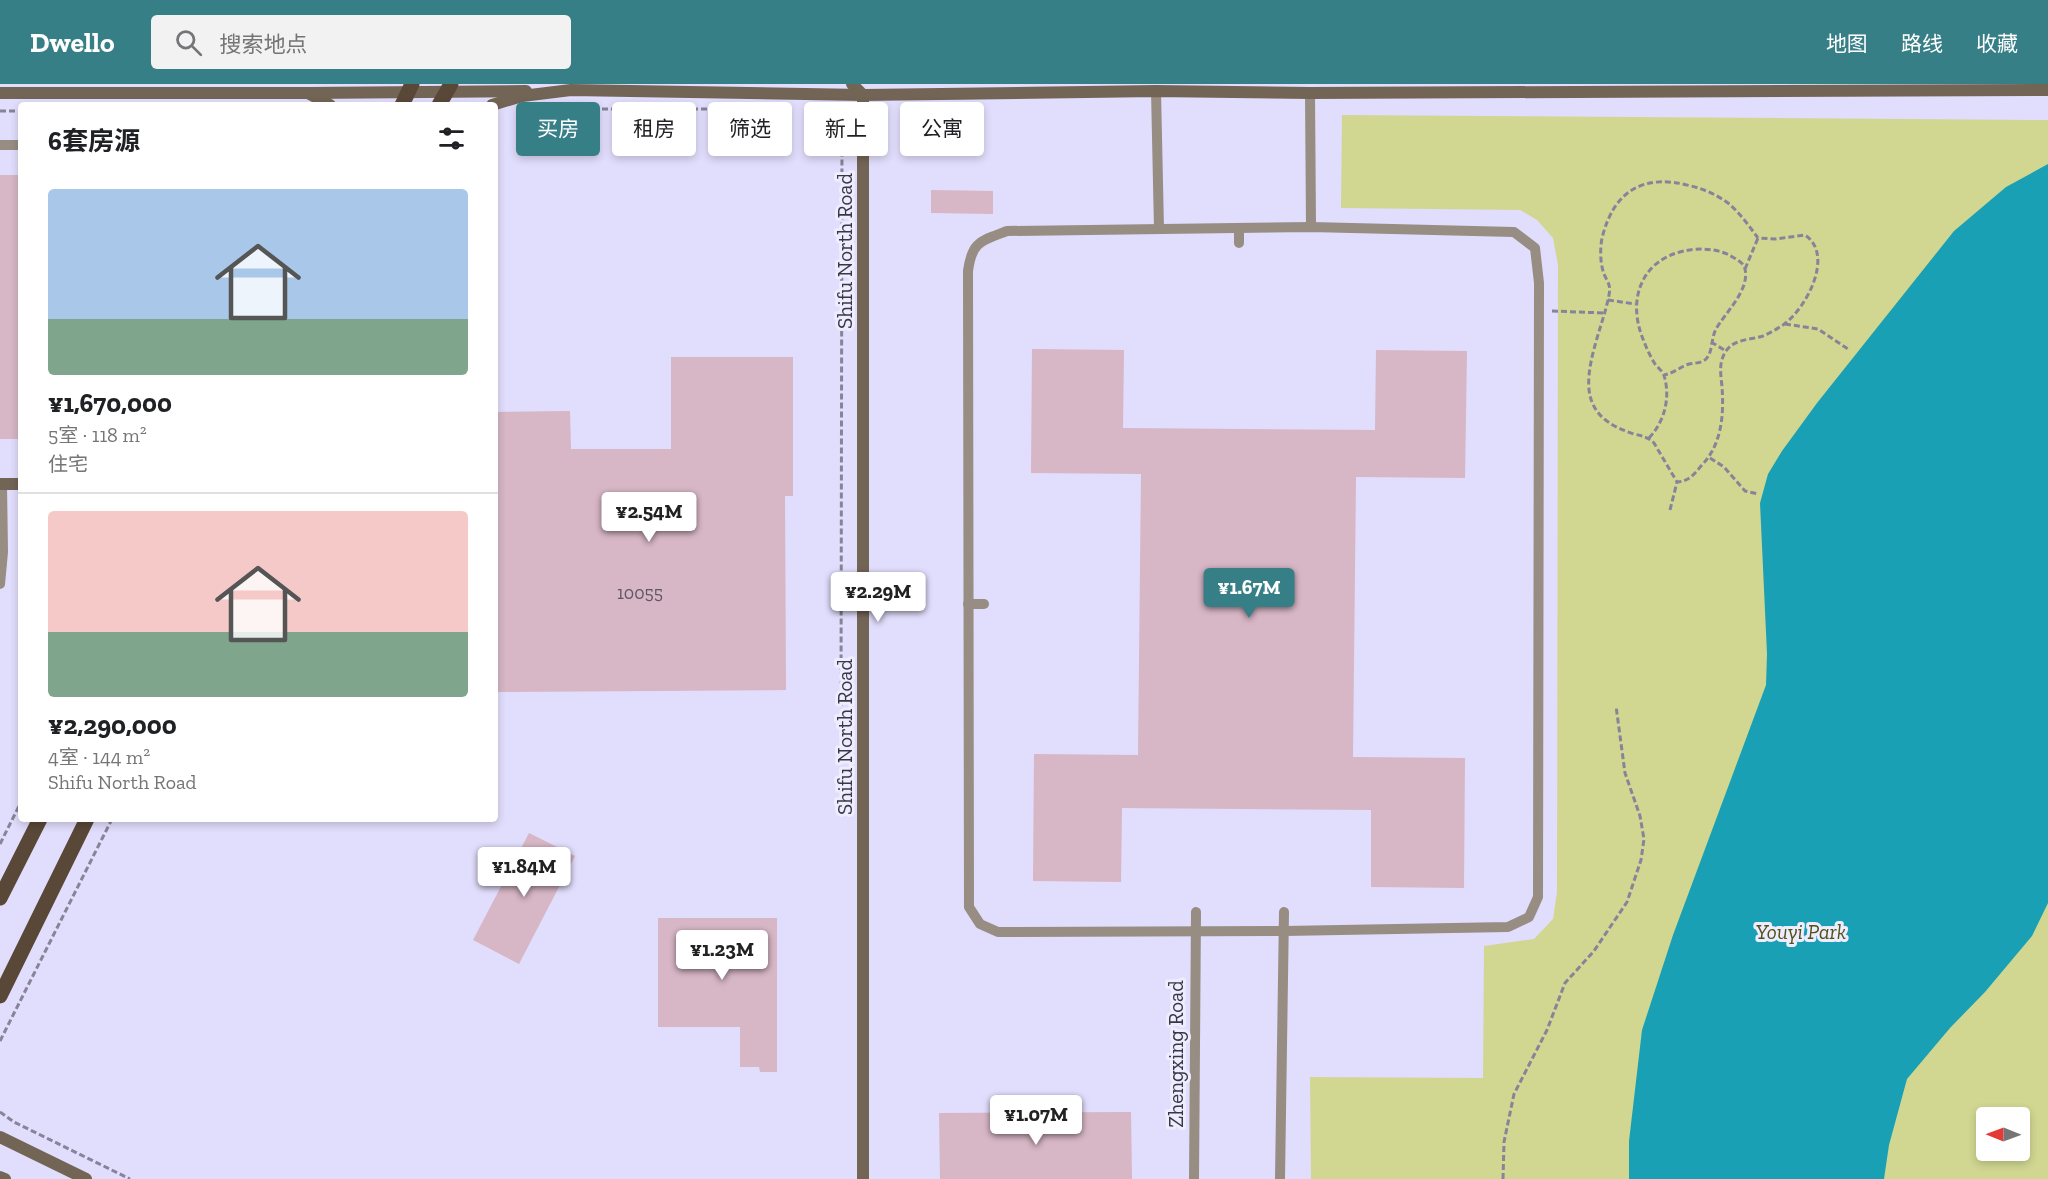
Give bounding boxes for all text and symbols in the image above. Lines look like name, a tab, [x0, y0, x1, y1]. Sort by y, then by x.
search box	[151, 15, 571, 69]
text: Dwello	[30, 26, 115, 59]
icon: search	[172, 26, 205, 59]
text: 搜索地点	[220, 31, 308, 58]
text: 地图	[1826, 31, 1868, 56]
text: 路线	[1901, 31, 1943, 56]
text: 收藏	[1976, 31, 2018, 56]
chip: 买房	[516, 102, 600, 156]
chip: 租房	[612, 102, 696, 156]
chip: 筛选	[708, 102, 792, 156]
chip: 新上	[804, 102, 888, 156]
chip: 公寓	[900, 102, 984, 156]
icon: filters	[435, 122, 468, 155]
text: 6套房源	[48, 125, 140, 157]
street label: Shifu North Road	[832, 173, 857, 329]
icon: home	[204, 228, 312, 336]
text: ¥1,670,000	[48, 387, 172, 419]
text: 5室 · 118 m²	[48, 423, 147, 447]
text: 住宅	[48, 452, 88, 476]
pin: ¥2.54M	[600, 492, 698, 543]
text: ¥2.54M	[615, 499, 683, 523]
icon: home	[204, 550, 312, 658]
pin: ¥1.67M	[1200, 568, 1298, 619]
pin: ¥2.29M	[829, 572, 927, 623]
text: ¥1.67M	[1218, 575, 1280, 599]
text: ¥2.29M	[845, 579, 911, 603]
house number: 10055	[617, 582, 663, 604]
street label: Shifu North Road	[832, 659, 857, 815]
text: ¥2,290,000	[48, 709, 177, 741]
text: 4室 · 144 m²	[48, 745, 150, 769]
text: Shifu North Road	[48, 770, 197, 794]
pin: ¥1.84M	[475, 847, 573, 898]
text: ¥1.84M	[492, 854, 556, 878]
park label: Youyi Park	[1756, 919, 1846, 944]
pin: ¥1.23M	[673, 930, 771, 981]
text: ¥1.23M	[690, 937, 754, 961]
street label: Zhengxing Road	[1163, 980, 1188, 1128]
pin: ¥1.07M	[987, 1095, 1085, 1146]
text: ¥1.07M	[1004, 1102, 1068, 1126]
north arrow	[1976, 1107, 2030, 1161]
map controls	[1976, 1107, 2030, 1161]

